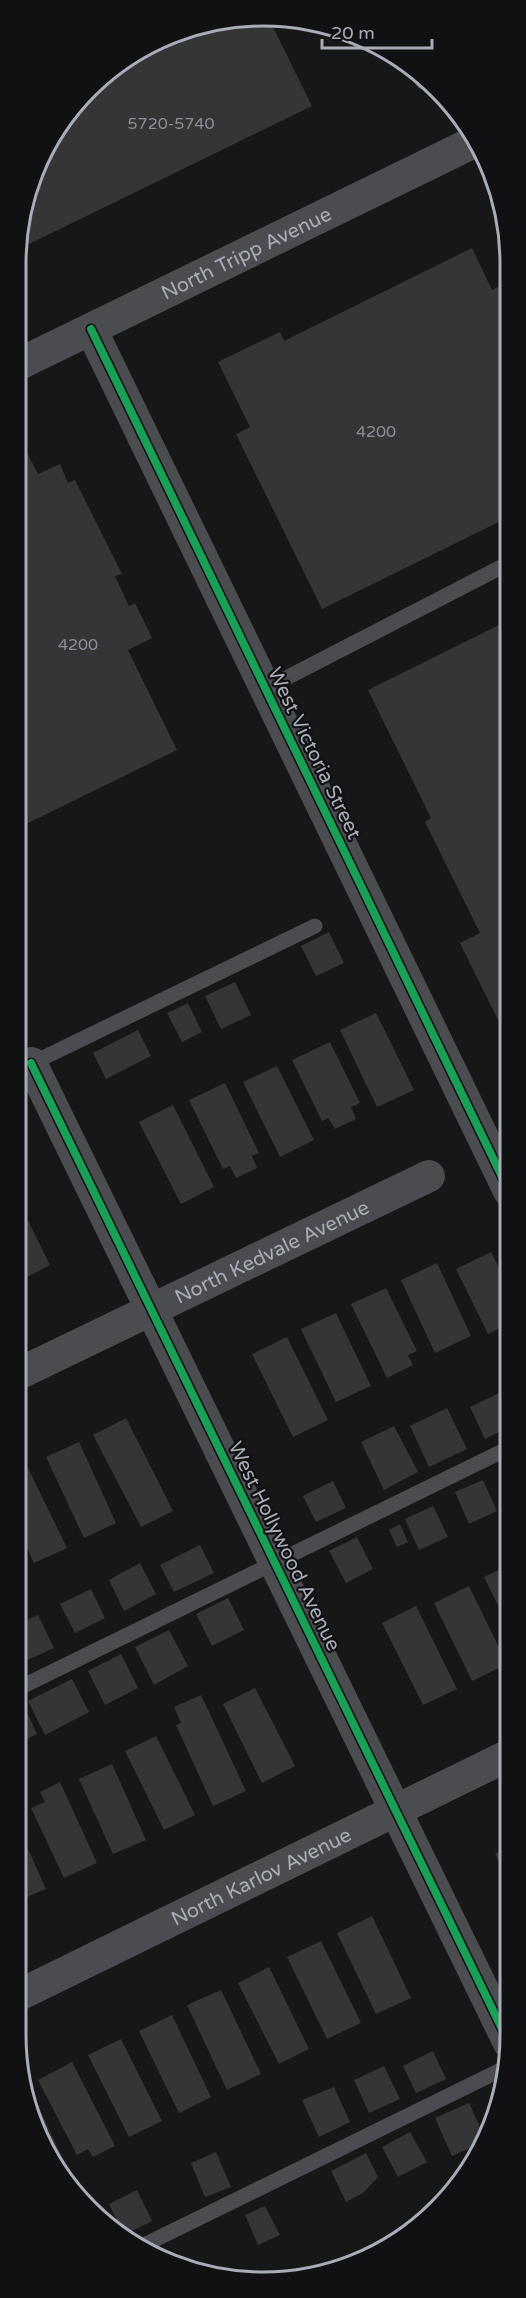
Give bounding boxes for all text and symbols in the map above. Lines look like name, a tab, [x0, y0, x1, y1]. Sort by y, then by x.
scale bar	[322, 12, 432, 50]
text: 20 m	[331, 22, 375, 44]
house number: 5720-5740	[128, 114, 214, 134]
street label: North Tripp Avenue	[158, 202, 336, 306]
house number: 4200	[356, 422, 396, 442]
house number: 4200	[58, 635, 98, 655]
street label: West Victoria Street	[262, 664, 366, 844]
street label: North Kedvale Avenue	[171, 1196, 373, 1310]
street label: West Hollywood Avenue	[223, 1438, 345, 1655]
street label: North Karlov Avenue	[168, 1823, 355, 1932]

